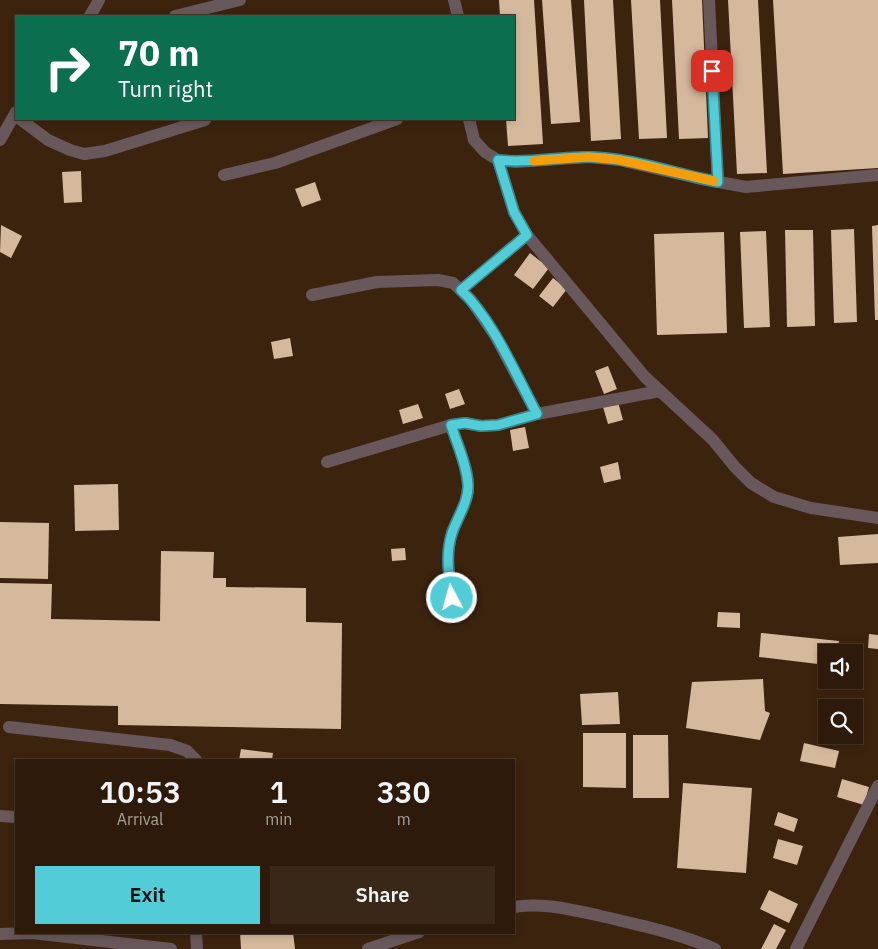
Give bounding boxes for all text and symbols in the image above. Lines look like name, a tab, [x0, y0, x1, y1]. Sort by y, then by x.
text: 70 m	[118, 30, 200, 76]
icon: right	[35, 35, 100, 100]
pin	[691, 50, 733, 92]
icon: arrive	[698, 57, 726, 85]
text: Turn right	[118, 74, 213, 103]
position arrow	[425, 571, 477, 623]
map controls	[818, 644, 863, 744]
button: sound	[818, 644, 863, 689]
button: search	[818, 699, 863, 744]
text: 10:53	[99, 772, 181, 811]
text: 1	[270, 772, 288, 811]
text: 330	[377, 772, 431, 811]
text: Arrival	[117, 809, 163, 829]
text: min	[265, 809, 292, 829]
text: m	[397, 809, 411, 829]
button: Exit	[35, 866, 260, 924]
button: Share	[270, 866, 495, 924]

